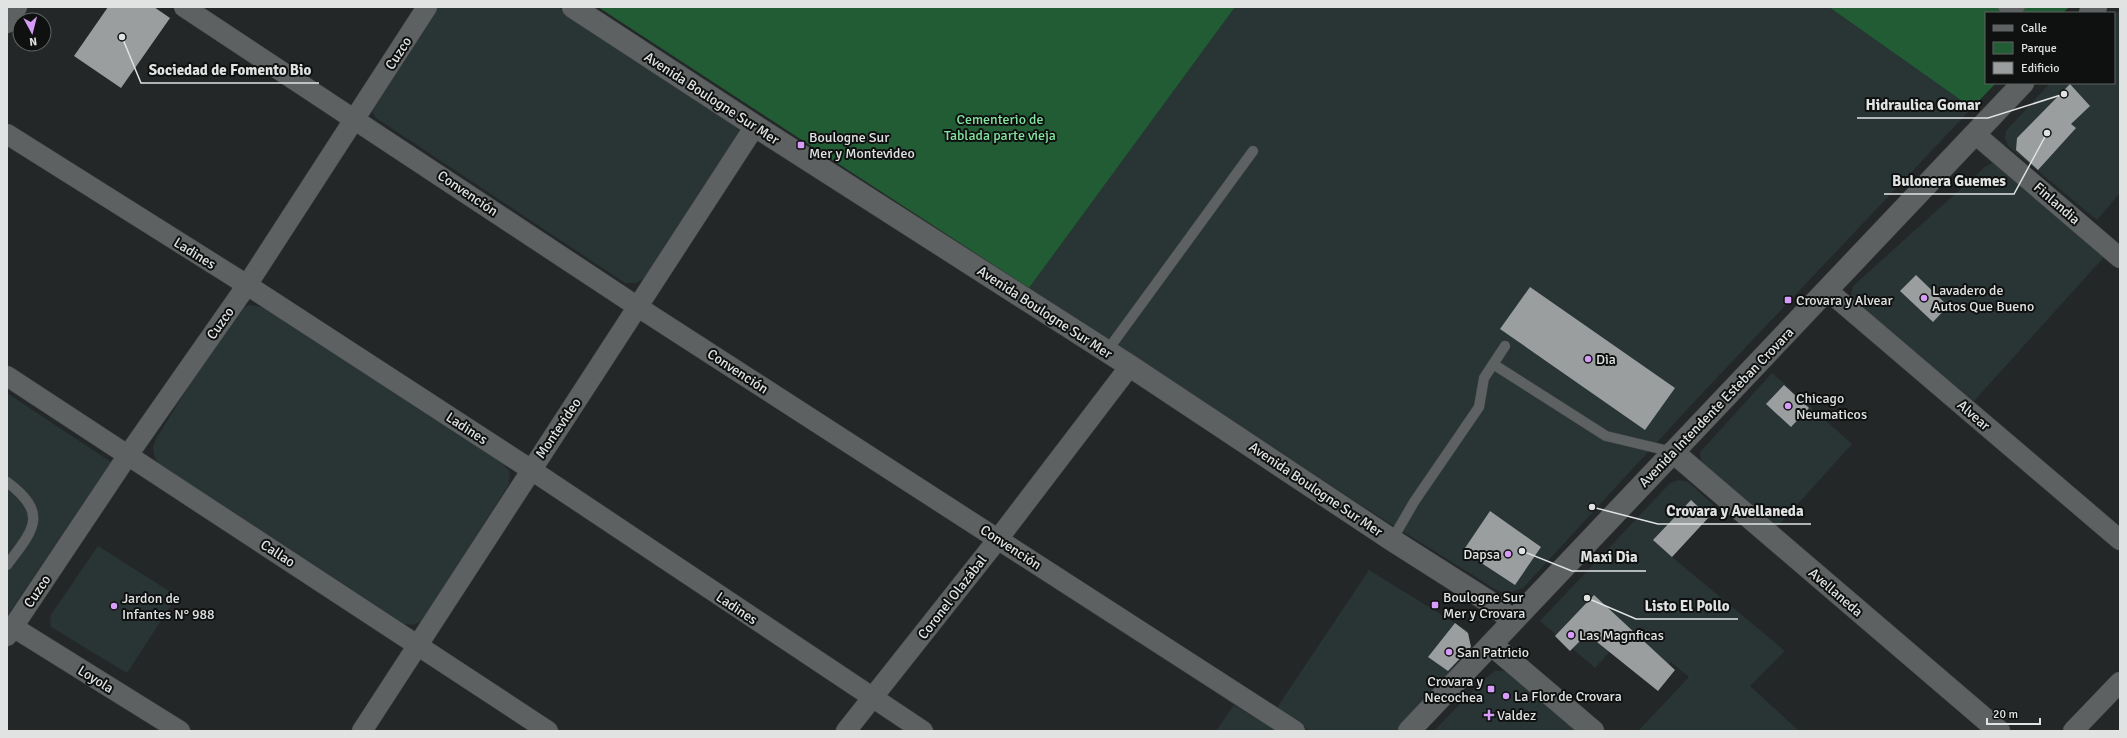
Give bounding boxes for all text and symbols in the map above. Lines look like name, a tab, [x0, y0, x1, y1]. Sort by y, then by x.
north arrow	[12, 12, 52, 52]
legend	[1985, 12, 2115, 84]
text: Calle	[2021, 21, 2047, 36]
street label: Cuzco	[382, 34, 415, 73]
text: N	[29, 35, 38, 48]
text: Parque	[2021, 41, 2057, 56]
street label: Avenida Boulogne Sur Mer	[641, 48, 783, 149]
callout: Sociedad de Fomento Bio	[141, 56, 319, 83]
text: Sociedad de Fomento Bio	[149, 61, 311, 79]
text: Edificio	[2021, 61, 2059, 76]
callout: Hidraulica Gomar	[1857, 91, 1988, 118]
text: Hidraulica Gomar	[1865, 96, 1981, 114]
park label: Cementerio de Tablada parte vieja	[944, 111, 1056, 144]
place label: Boulogne Sur Mer y Montevideo	[809, 129, 915, 162]
marker: Boulogne Sur Mer y Montevideo	[796, 140, 806, 150]
street label: Convención	[434, 167, 501, 220]
callout: Bulonera Guemes	[1884, 167, 2014, 194]
text: Bulonera Guemes	[1892, 172, 2006, 190]
street label: Finlandia	[2030, 179, 2083, 228]
street label: Ladines	[171, 234, 219, 273]
street label: Avenida Boulogne Sur Mer	[974, 262, 1116, 363]
place label: Lavadero de Autos Que Bueno	[1932, 282, 2034, 315]
place label: Crovara y Alvear	[1796, 292, 1893, 309]
marker: Lavadero de Autos Que Bueno	[1919, 293, 1929, 303]
marker: Crovara y Alvear	[1783, 295, 1793, 305]
street label: Cuzco	[203, 304, 238, 343]
street label: Avenida Intendente Esteban Crovara	[1635, 324, 1797, 491]
street label: Convención	[704, 345, 771, 397]
place label: Dia	[1596, 351, 1616, 368]
marker: Dia	[1583, 354, 1593, 364]
place label: Chicago Neumaticos	[1796, 390, 1867, 423]
street label: Montevideo	[532, 395, 585, 462]
street label: Alvear	[1954, 397, 1994, 435]
marker: Chicago Neumaticos	[1783, 401, 1793, 411]
street label: Ladines	[443, 409, 491, 448]
street label: Avenida Boulogne Sur Mer	[1246, 438, 1386, 541]
callout: Crovara y Avellaneda	[1658, 497, 1811, 524]
text: Crovara y Avellaneda	[1666, 502, 1804, 520]
street label: Convención	[977, 521, 1044, 573]
street label: Callao	[257, 536, 298, 571]
callout: Maxi Dia	[1572, 544, 1646, 571]
place label: Dapsa	[1463, 546, 1500, 563]
text: Maxi Dia	[1580, 548, 1638, 566]
marker: Dapsa	[1503, 549, 1513, 559]
street label: Coronel Olazábal	[914, 552, 990, 643]
street label: Avellaneda	[1805, 564, 1866, 620]
street label: Cuzco	[20, 572, 54, 611]
street label: Ladines	[713, 588, 761, 628]
place label: Boulogne Sur Mer y Crovara	[1443, 589, 1525, 622]
place label: Jardon de Infantes N° 988	[122, 590, 215, 623]
callout: Listo El Pollo	[1636, 592, 1738, 619]
text: Listo El Pollo	[1644, 597, 1730, 615]
marker: Boulogne Sur Mer y Crovara	[1430, 600, 1440, 610]
marker: Jardon de Infantes N° 988	[109, 601, 119, 611]
place label: Las Magnficas	[1579, 627, 1664, 644]
marker: Las Magnficas	[1566, 630, 1576, 640]
place label: San Patricio	[1457, 644, 1529, 661]
marker: San Patricio	[1444, 647, 1454, 657]
street label: Loyola	[75, 662, 117, 697]
place label: Crovara y Necochea	[1424, 673, 1483, 706]
marker: Crovara y Necochea	[1486, 684, 1496, 694]
place label: La Flor de Crovara	[1514, 688, 1622, 705]
marker: La Flor de Crovara	[1501, 691, 1511, 701]
scale bar	[1987, 700, 2040, 726]
place label: Valdez	[1497, 707, 1536, 724]
text: 20 m	[1993, 707, 2018, 722]
marker: Valdez	[1484, 710, 1494, 720]

